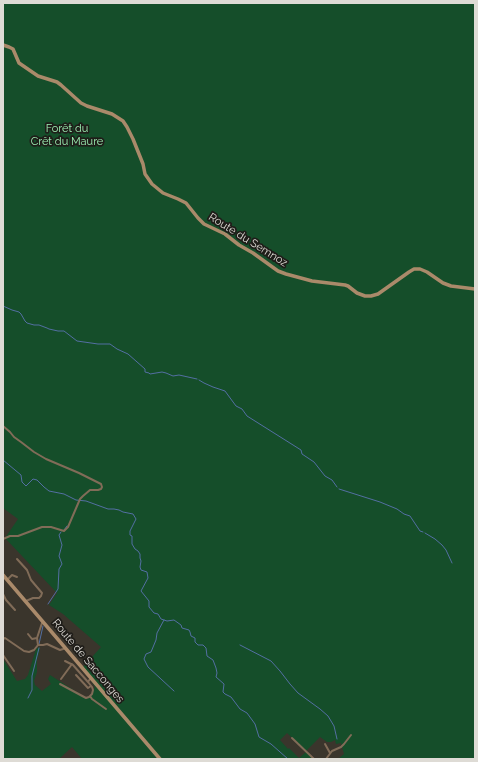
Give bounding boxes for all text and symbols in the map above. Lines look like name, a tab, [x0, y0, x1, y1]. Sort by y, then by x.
park label: Forêt du Crêt du Maure	[31, 122, 103, 148]
street label: Route du Semnoz	[206, 210, 290, 270]
street label: Route de Sacconges	[49, 616, 127, 706]

